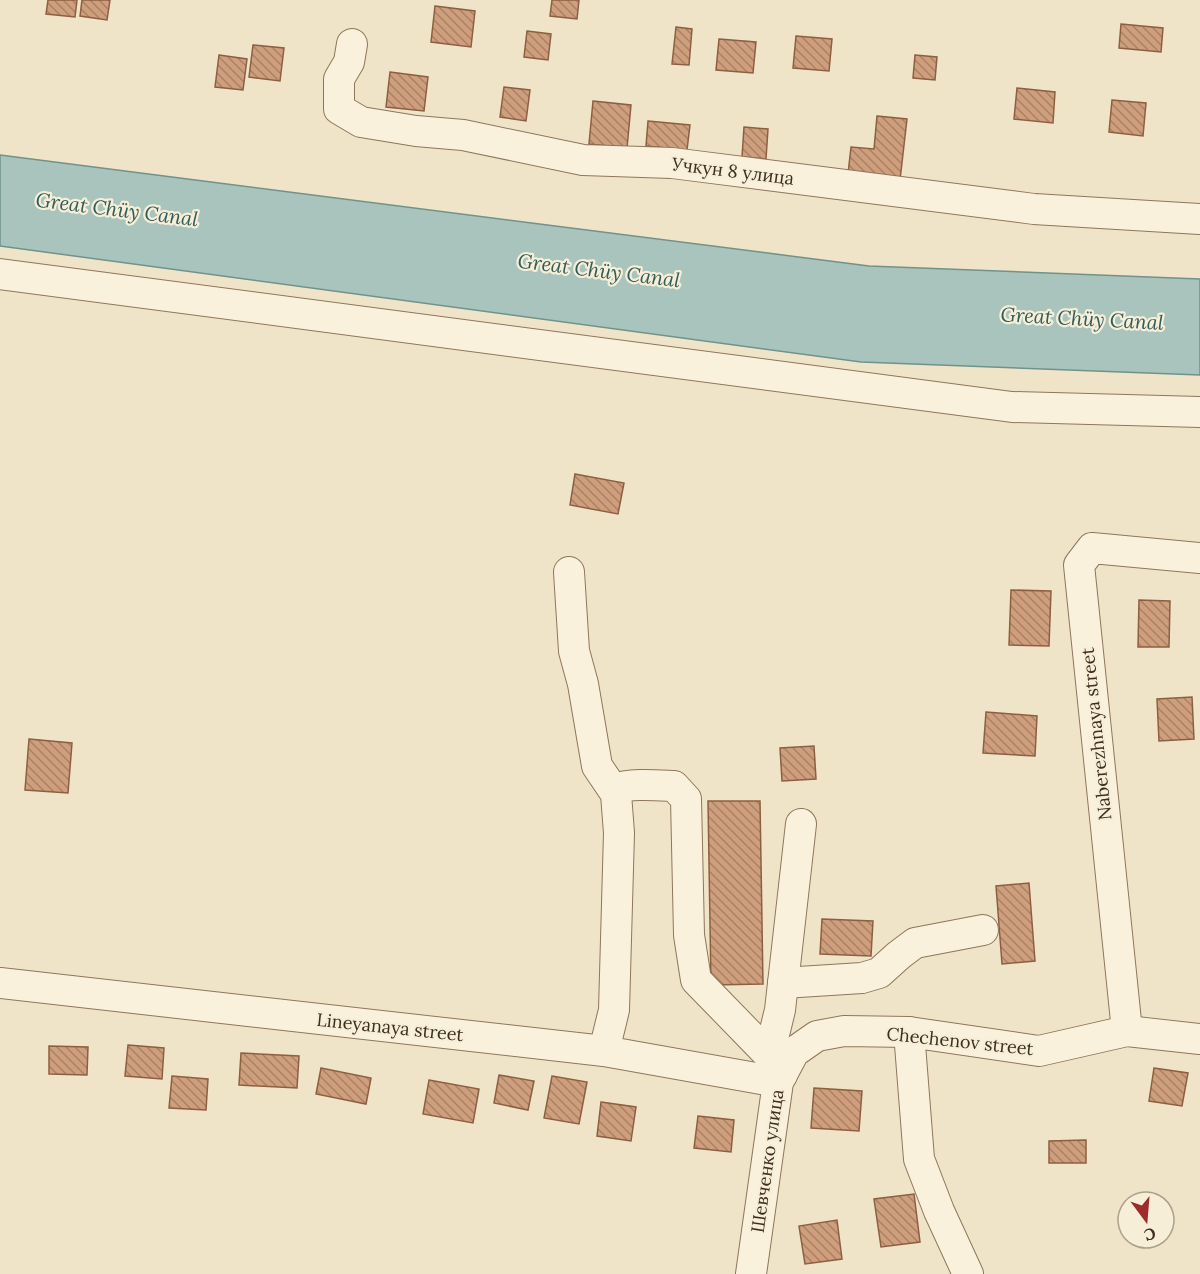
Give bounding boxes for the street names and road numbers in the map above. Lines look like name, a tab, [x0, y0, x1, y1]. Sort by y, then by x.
street label: Учкун 8 улица	[670, 152, 795, 190]
street label: Naberezhnaya street	[1076, 647, 1116, 821]
street label: Lineyanaya street	[315, 1008, 465, 1046]
street label: Chechenov street	[885, 1022, 1035, 1060]
street label: Шевченко улица	[746, 1088, 788, 1234]

